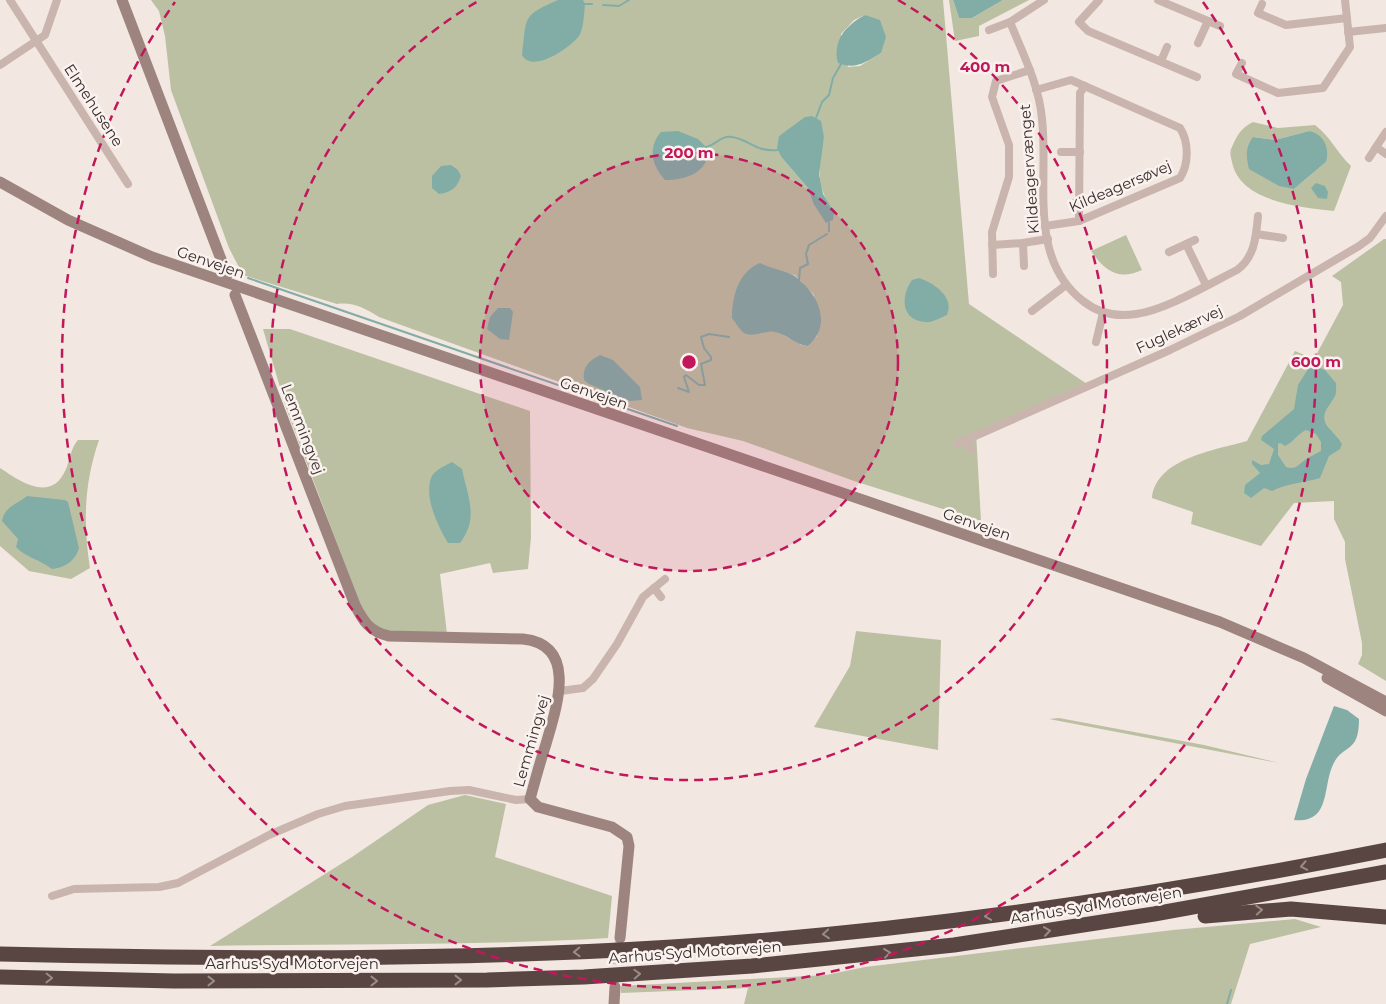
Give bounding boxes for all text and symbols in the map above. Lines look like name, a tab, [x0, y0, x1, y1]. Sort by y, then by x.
text: 400 m	[960, 57, 1010, 76]
street label: Elmehusene	[60, 60, 128, 150]
street label: Kildeagervænget	[1015, 103, 1043, 235]
text: 200 m	[664, 143, 714, 162]
street label: Kildeagersøvej	[1066, 156, 1174, 216]
street label: Genvejen	[174, 241, 248, 283]
street label: Fuglekærvej	[1133, 301, 1225, 357]
text: 600 m	[1291, 352, 1341, 371]
centre of rings	[680, 353, 698, 371]
street label: Genvejen	[557, 372, 631, 414]
street label: Lemmingvej	[277, 381, 329, 477]
street label: Genvejen	[940, 503, 1014, 545]
street label: Lemmingvej	[509, 693, 553, 789]
one-way arrow	[1299, 861, 1308, 871]
street label: Aarhus Syd Motorvejen	[1009, 882, 1183, 928]
one-way arrow	[1256, 905, 1263, 915]
one-way arrow	[983, 911, 992, 921]
one-way arrow	[1043, 926, 1052, 936]
one-way arrow	[822, 928, 830, 939]
street label: Aarhus Syd Motorvejen	[608, 936, 782, 968]
one-way arrow	[573, 946, 581, 957]
one-way arrow	[883, 948, 891, 959]
street label: Aarhus Syd Motorvejen	[205, 954, 379, 973]
one-way arrow	[634, 969, 642, 980]
one-way arrow	[45, 973, 53, 984]
one-way arrow	[454, 975, 462, 985]
one-way arrow	[208, 976, 215, 986]
one-way arrow	[370, 976, 378, 986]

